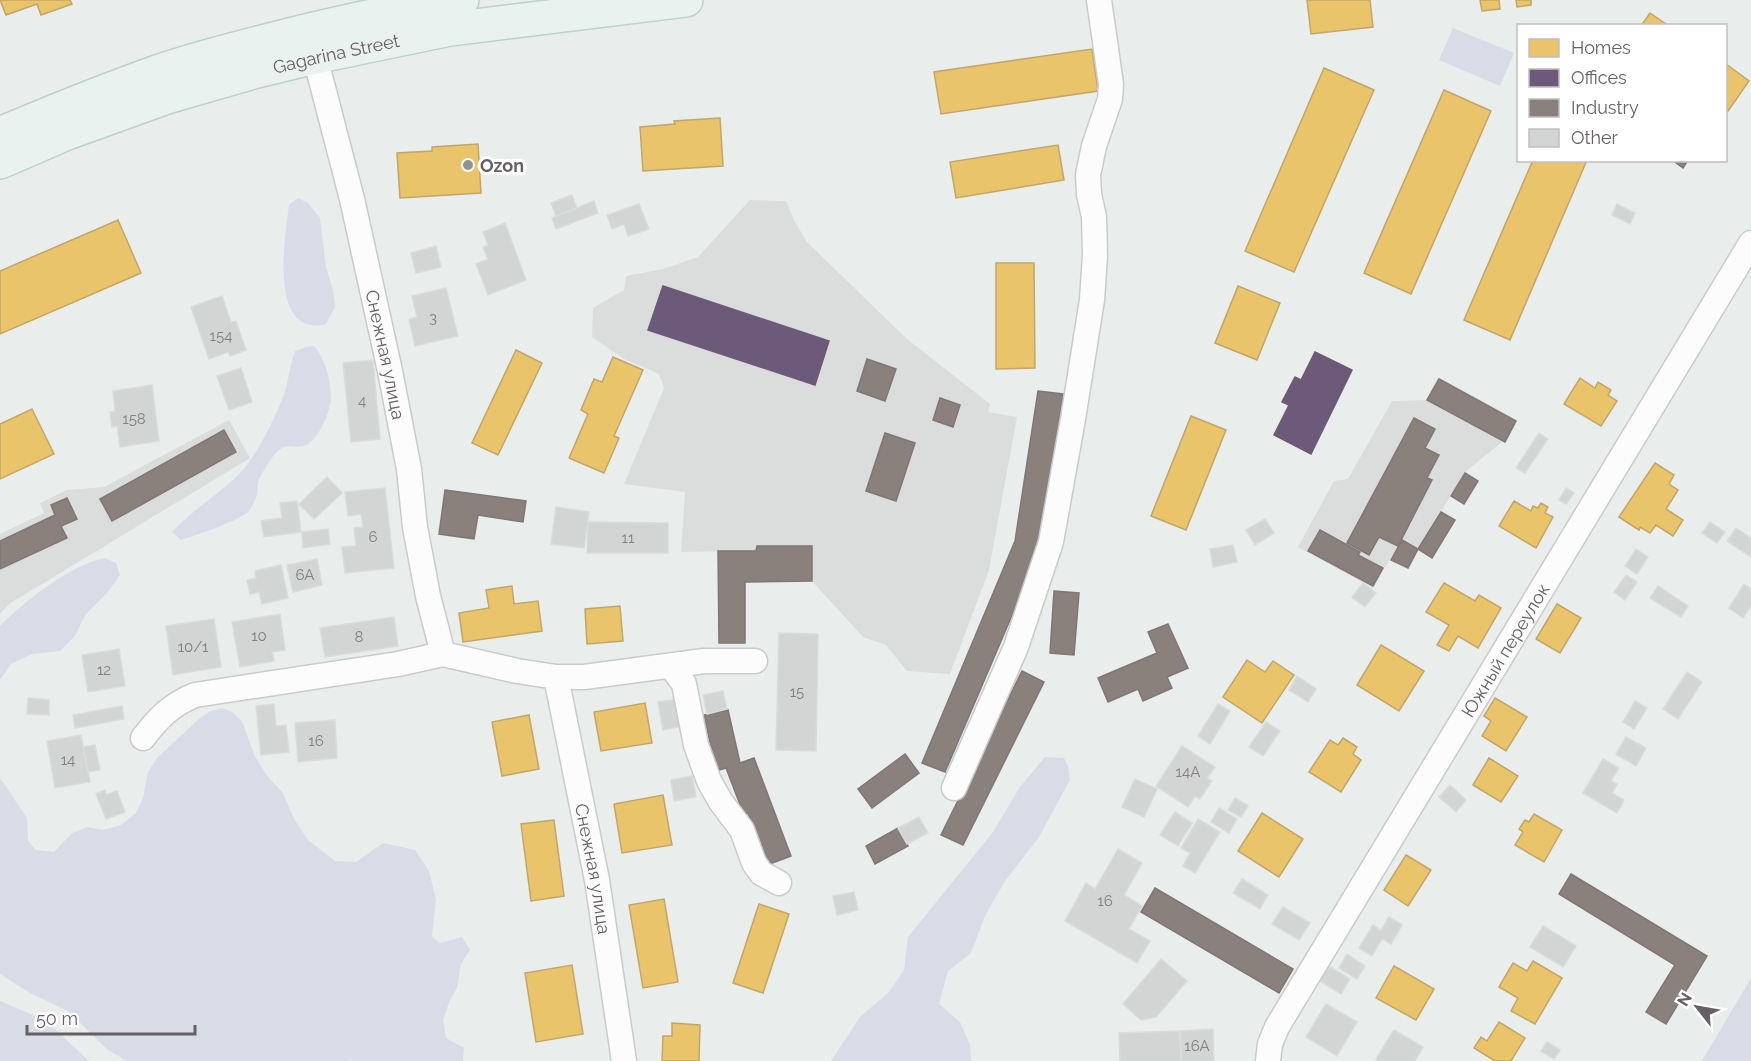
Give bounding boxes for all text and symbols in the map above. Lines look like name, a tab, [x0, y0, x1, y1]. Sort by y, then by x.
legend	[1517, 24, 1727, 162]
street label: Gagarina Street	[271, 29, 401, 77]
text: Homes	[1571, 37, 1631, 58]
text: Offices	[1571, 67, 1627, 88]
text: Industry	[1571, 97, 1639, 118]
text: Other	[1571, 127, 1619, 148]
place label: Ozon	[480, 155, 524, 176]
marker: Ozon	[461, 158, 475, 172]
street label: Снежная улица	[362, 288, 410, 421]
house number: 3	[429, 309, 437, 327]
house number: 154	[210, 327, 232, 345]
house number: 4	[358, 392, 366, 410]
house number: 158	[122, 410, 146, 428]
house number: 6	[368, 528, 378, 546]
house number: 11	[622, 529, 635, 547]
house number: 6А	[296, 566, 314, 584]
street label: Южный переулок	[1457, 579, 1553, 721]
house number: 10	[251, 627, 267, 645]
house number: 8	[355, 628, 364, 646]
house number: 10/1	[178, 638, 209, 656]
house number: 12	[97, 661, 111, 679]
house number: 15	[790, 683, 804, 701]
house number: 16	[308, 732, 324, 750]
house number: 14	[61, 751, 75, 769]
house number: 14А	[1176, 763, 1200, 781]
street label: Снежная улица	[571, 802, 615, 936]
house number: 16	[1097, 892, 1113, 910]
north arrow	[1667, 977, 1727, 1037]
text: N	[1673, 989, 1696, 1010]
scale bar	[27, 998, 195, 1036]
text: 50 m	[36, 1008, 78, 1029]
house number: 16А	[1184, 1037, 1210, 1055]

